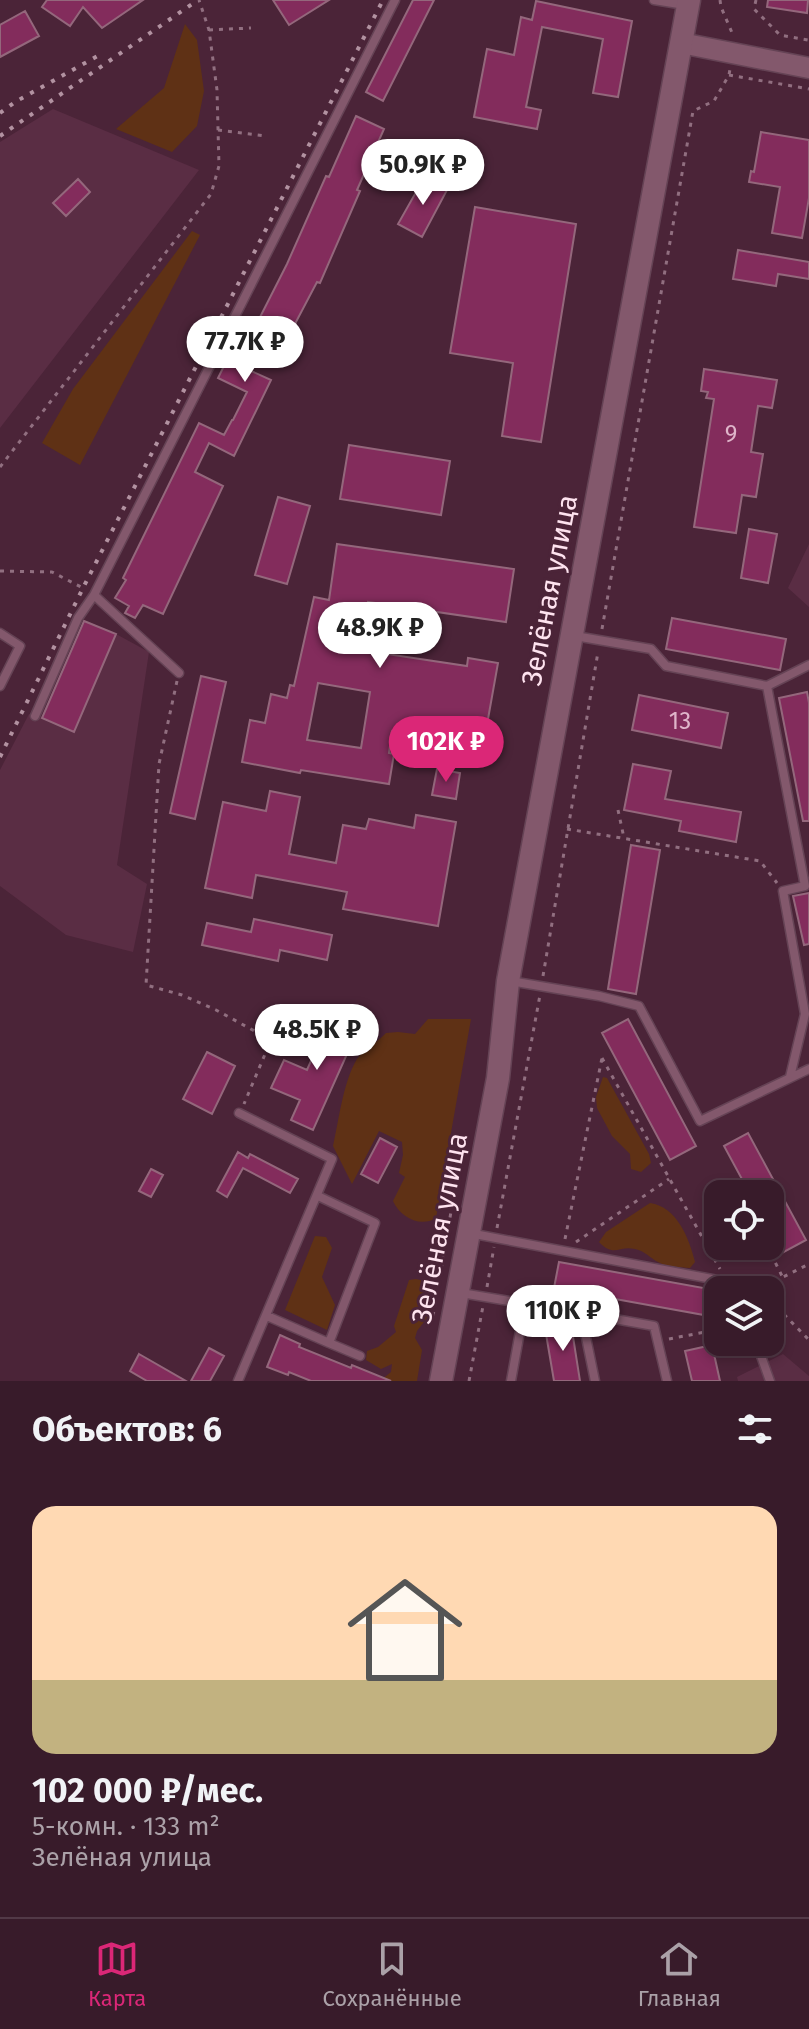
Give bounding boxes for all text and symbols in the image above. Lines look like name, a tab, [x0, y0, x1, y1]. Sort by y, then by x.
pin: 50.9K ₽	[349, 139, 497, 207]
text: 50.9K ₽	[379, 149, 467, 180]
pin: 77.7K ₽	[171, 316, 319, 384]
text: 77.7K ₽	[205, 326, 285, 357]
house number: 9	[725, 420, 737, 448]
street label: Зелёная улица	[515, 492, 584, 688]
pin: 48.9K ₽	[306, 602, 454, 670]
text: 48.9K ₽	[336, 612, 424, 643]
house number: 13	[669, 707, 691, 735]
pin: 102K ₽	[381, 716, 511, 784]
text: 102K ₽	[407, 726, 485, 757]
pin: 48.5K ₽	[243, 1004, 391, 1072]
text: 48.5K ₽	[273, 1014, 361, 1045]
street label: Зелёная улица	[405, 1130, 474, 1326]
map controls	[704, 1180, 784, 1356]
button: locate	[704, 1180, 784, 1260]
button: layers	[704, 1276, 784, 1356]
pin: 110K ₽	[498, 1285, 628, 1353]
text: 110K ₽	[525, 1295, 601, 1326]
icon: filters	[733, 1407, 777, 1451]
text: Объектов: 6	[32, 1409, 222, 1450]
icon: home	[333, 1558, 477, 1702]
text: 102 000 ₽/мес.	[32, 1770, 263, 1811]
text: 5-комн. · 133 m²	[32, 1811, 220, 1842]
text: Зелёная улица	[32, 1842, 212, 1873]
tab: Карта	[88, 1937, 146, 2012]
tab: Сохранённые	[322, 1937, 462, 2012]
tab: Главная	[638, 1937, 721, 2012]

